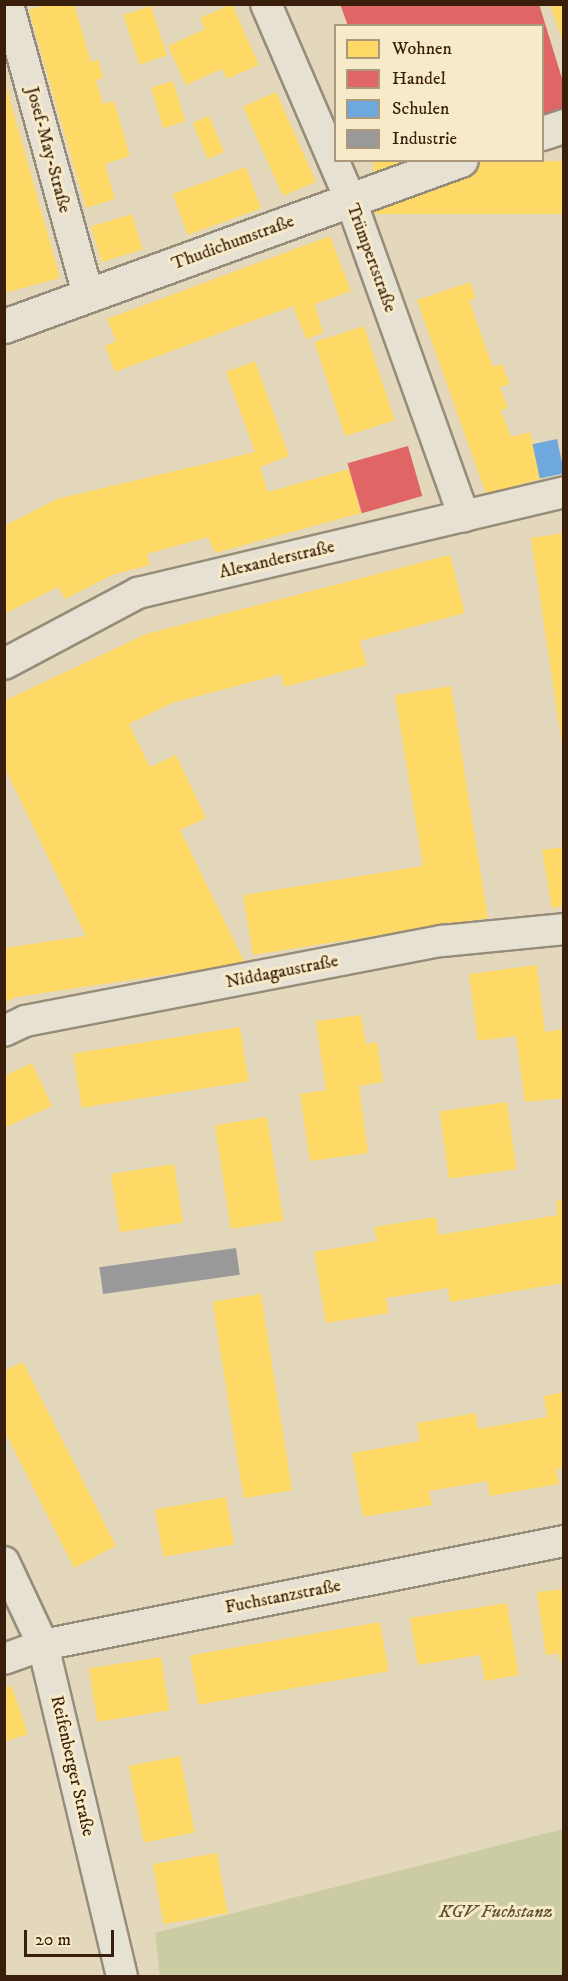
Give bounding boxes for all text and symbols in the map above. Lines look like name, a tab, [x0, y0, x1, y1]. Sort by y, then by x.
legend	[334, 24, 544, 162]
text: Wohnen	[392, 38, 452, 60]
text: Handel	[392, 68, 446, 90]
street label: Josef-May-Straße	[21, 85, 75, 215]
text: Schulen	[392, 98, 449, 120]
text: Industrie	[392, 128, 457, 150]
street label: Trümpertstraße	[341, 201, 401, 315]
street label: Thudichumstraße	[169, 211, 297, 275]
street label: Alexanderstraße	[217, 536, 337, 584]
street label: Niddagaustraße	[224, 951, 340, 993]
street label: Fuchstanzstraße	[223, 1575, 343, 1619]
street label: Reifenberger Straße	[45, 1694, 99, 1838]
park label: KGV Fuchstanz	[439, 1901, 553, 1923]
scale bar	[27, 1918, 117, 1956]
text: 20 m	[35, 1929, 71, 1951]

